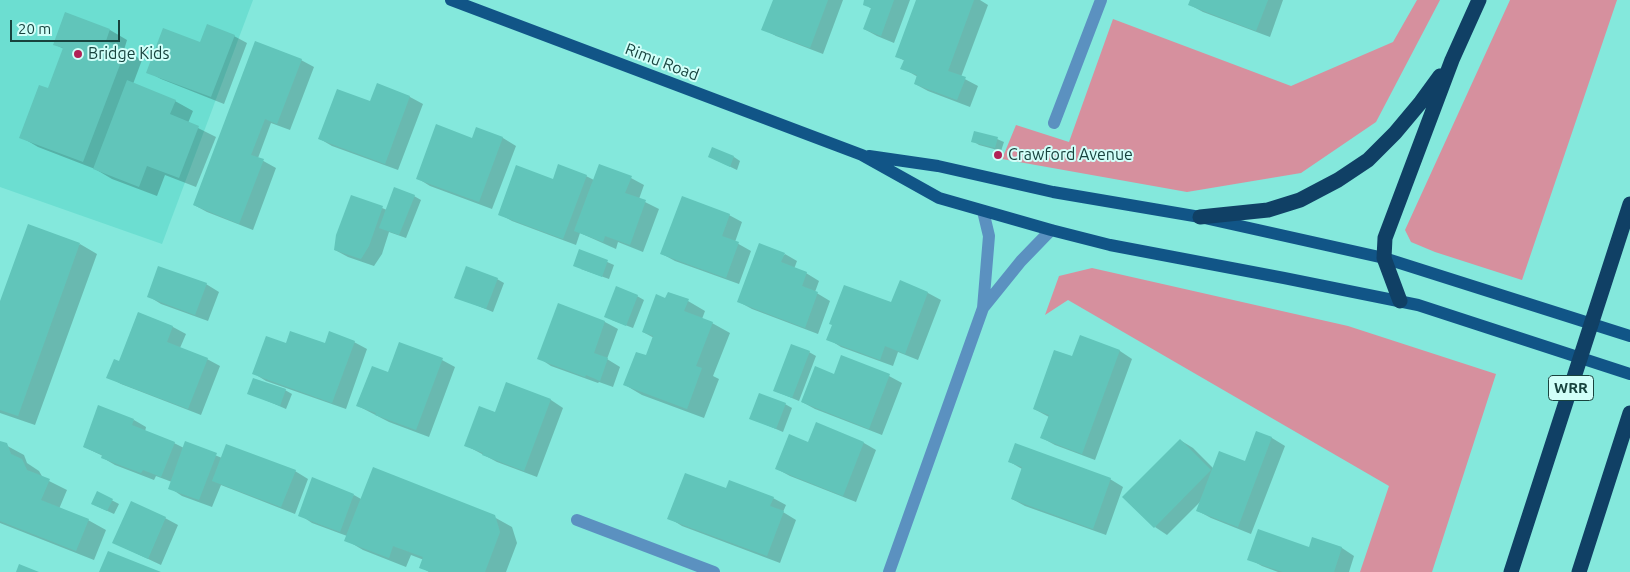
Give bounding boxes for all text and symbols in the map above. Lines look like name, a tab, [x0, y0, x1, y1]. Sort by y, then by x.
scale bar	[12, 10, 122, 42]
text: 20 m	[18, 20, 51, 37]
street label: Rimu Road	[622, 39, 702, 85]
place label: Bridge Kids	[88, 44, 169, 64]
marker: Bridge Kids	[72, 48, 84, 60]
place label: Crawford Avenue	[1008, 145, 1133, 165]
marker: Crawford Avenue	[992, 149, 1004, 161]
road number: WRR	[1548, 376, 1594, 400]

